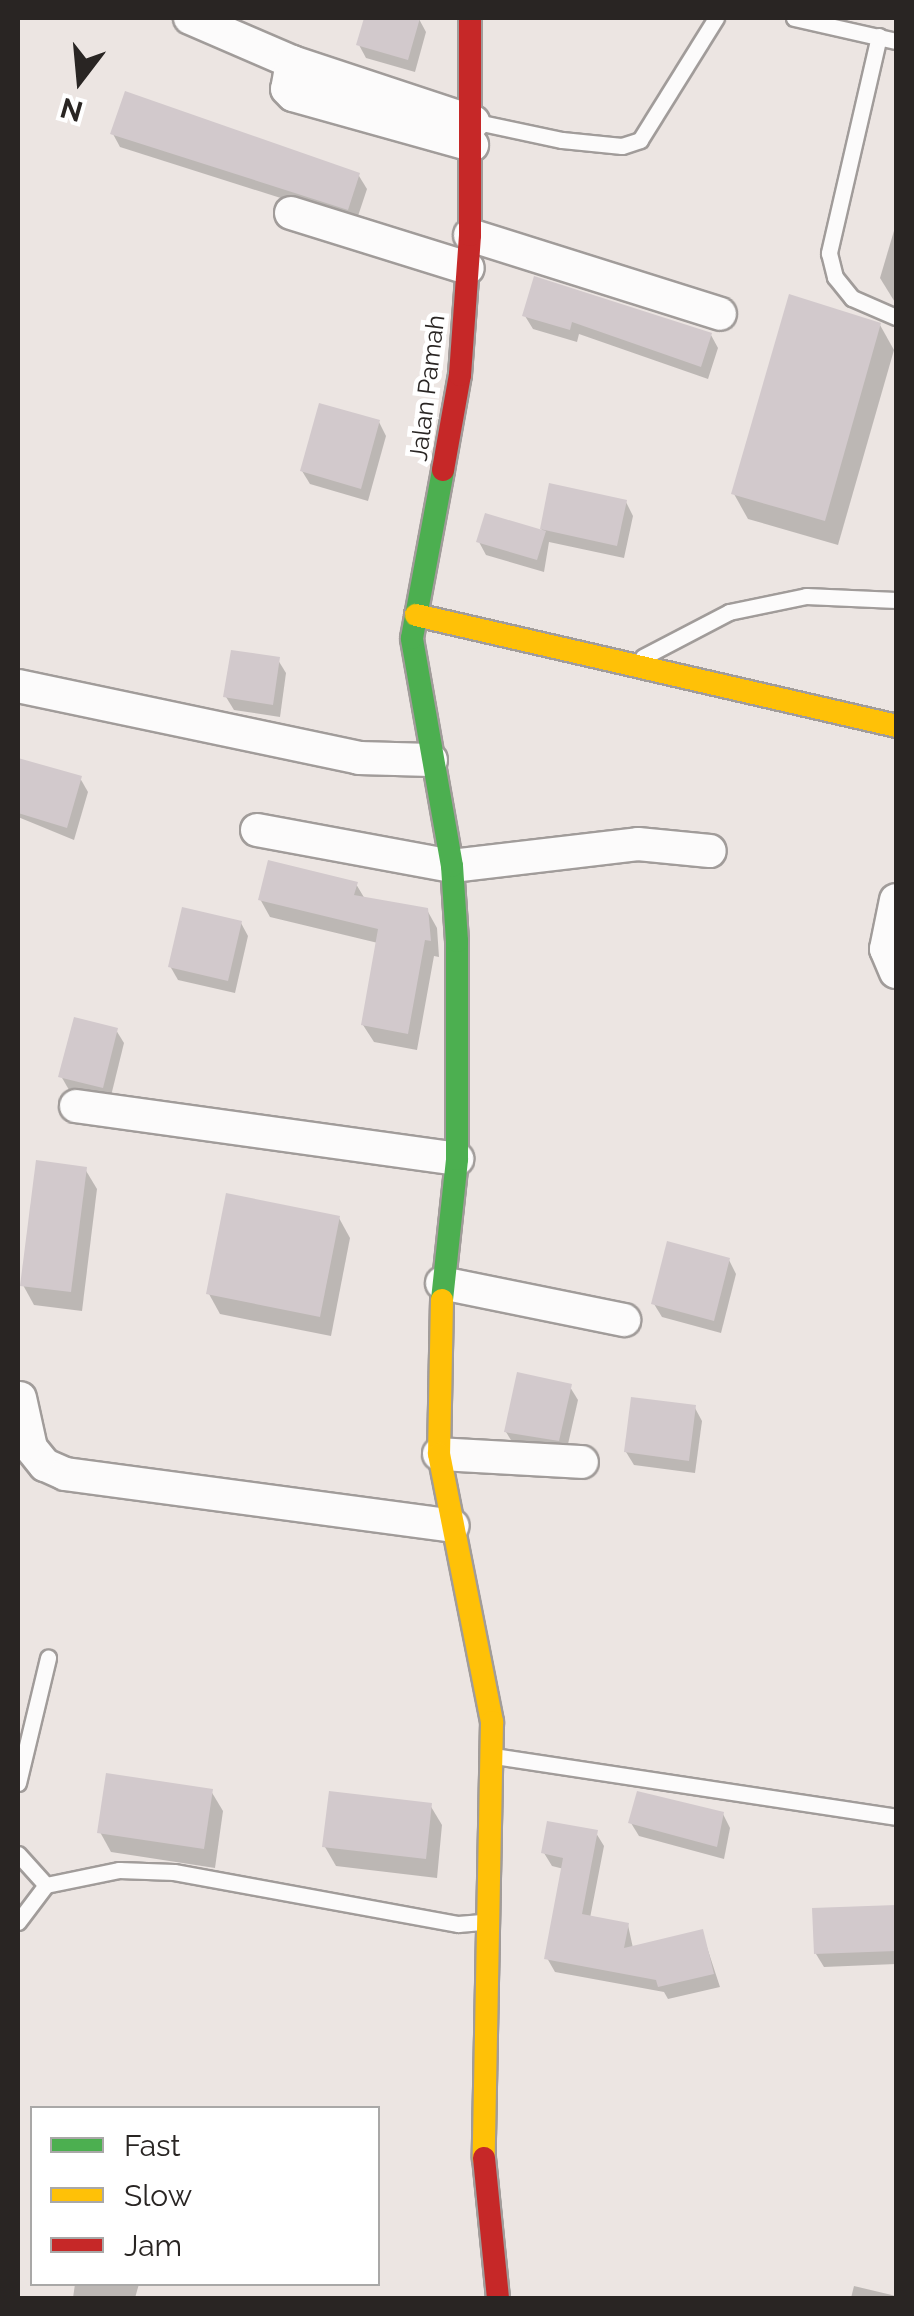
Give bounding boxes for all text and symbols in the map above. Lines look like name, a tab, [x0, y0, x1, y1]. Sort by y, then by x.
north arrow	[30, 30, 130, 130]
text: N	[57, 91, 86, 128]
street label: Jalan Pamah	[403, 313, 451, 463]
legend	[30, 2106, 380, 2286]
text: Fast	[124, 2128, 181, 2163]
text: Slow	[124, 2178, 192, 2213]
text: Jam	[124, 2228, 182, 2263]

